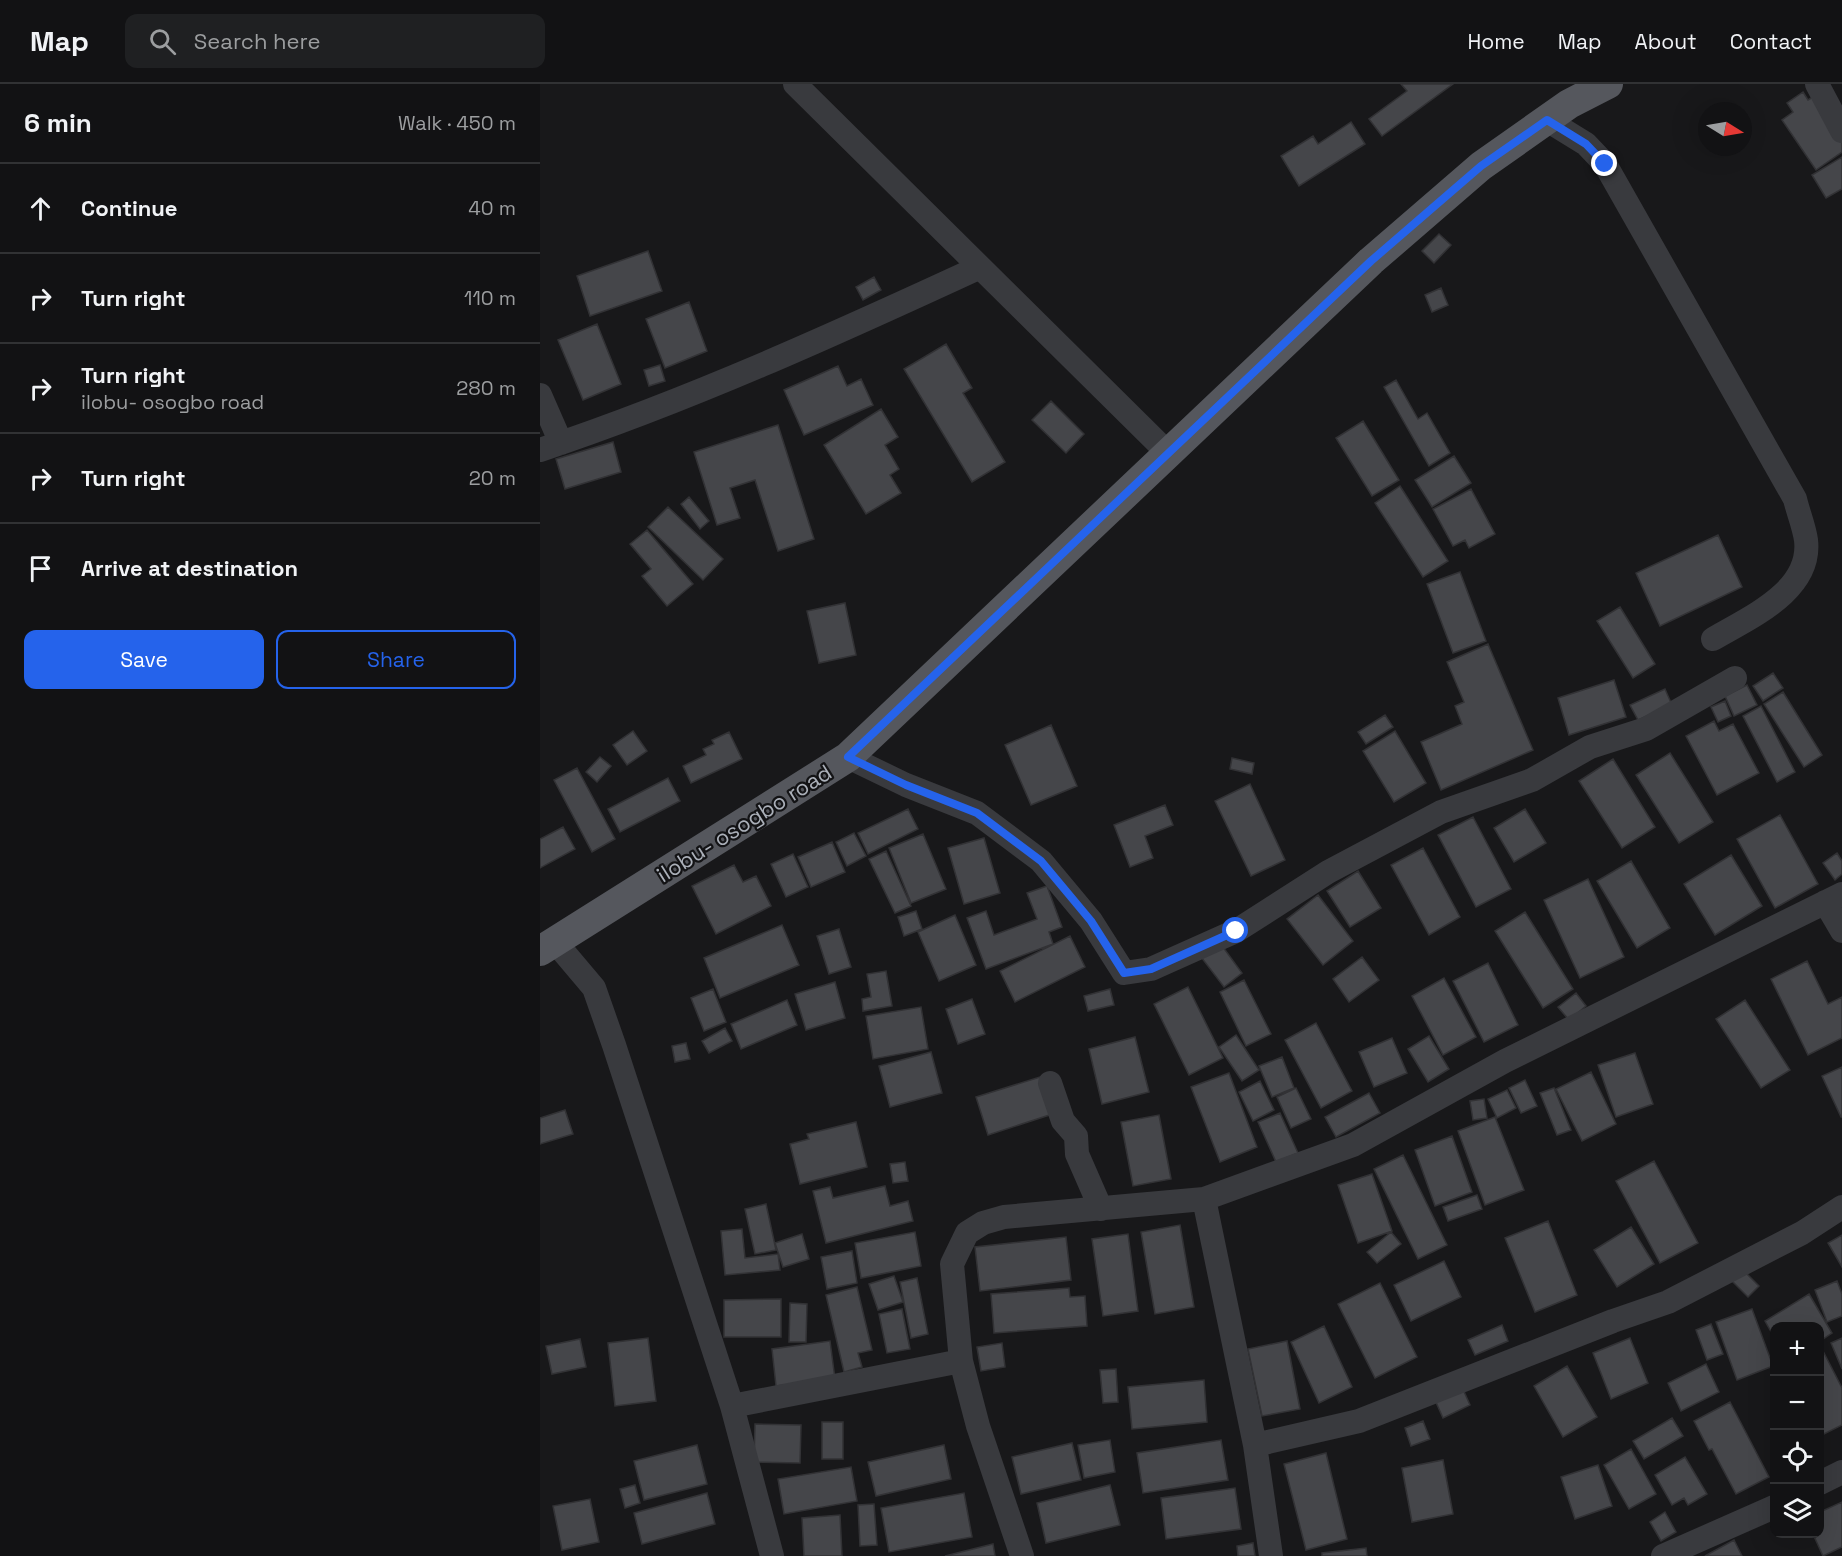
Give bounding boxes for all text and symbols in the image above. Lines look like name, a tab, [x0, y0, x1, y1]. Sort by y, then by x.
search box	[125, 14, 545, 68]
text: Map	[30, 23, 89, 59]
icon: search	[146, 25, 179, 58]
text: Search here	[194, 27, 321, 55]
text: Home	[1467, 28, 1525, 55]
text: Map	[1558, 28, 1602, 55]
text: About	[1635, 28, 1697, 55]
text: Contact	[1730, 28, 1812, 55]
north arrow	[1698, 102, 1752, 156]
text: 6 min	[24, 106, 92, 140]
text: Walk · 450 m	[398, 110, 516, 136]
route end	[1591, 150, 1617, 176]
icon: ahead	[24, 192, 57, 225]
text: Continue	[81, 194, 177, 222]
text: 40 m	[468, 195, 516, 221]
icon: right	[24, 282, 57, 315]
text: Turn right	[81, 284, 186, 312]
text: 110 m	[464, 285, 516, 311]
text: Turn right	[81, 361, 186, 389]
icon: right	[24, 372, 57, 405]
text: 280 m	[456, 375, 516, 401]
text: ilobu- osogbo road	[81, 389, 264, 415]
icon: right	[24, 462, 57, 495]
text: Turn right	[81, 464, 186, 492]
text: 20 m	[469, 465, 516, 491]
icon: arrive	[24, 552, 57, 585]
text: Arrive at destination	[81, 554, 298, 582]
button: Save	[24, 630, 264, 689]
button: Share	[276, 630, 516, 689]
street label: ilobu- osogbo road	[651, 758, 837, 888]
route start	[1222, 917, 1248, 943]
map controls	[1770, 1322, 1824, 1538]
button: +	[1770, 1322, 1824, 1376]
button: −	[1770, 1376, 1824, 1430]
button: locate	[1770, 1430, 1824, 1484]
button: layers	[1770, 1484, 1824, 1538]

